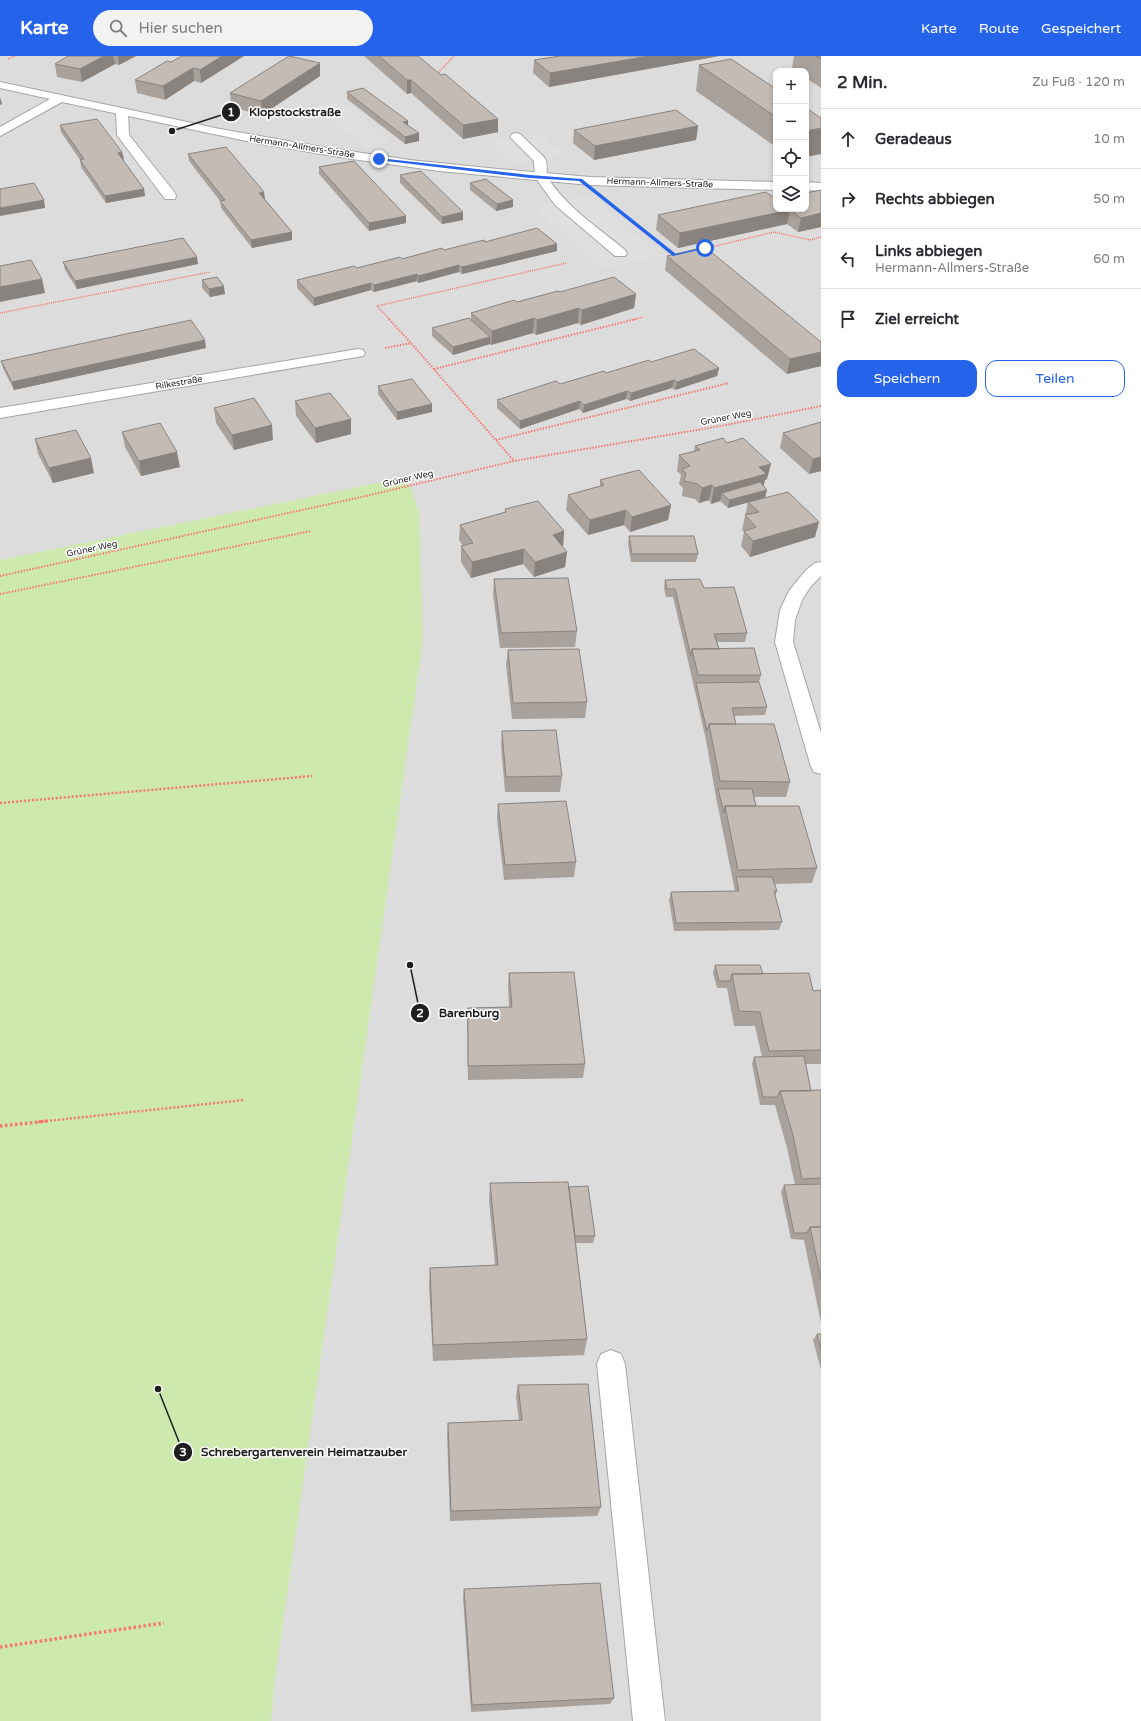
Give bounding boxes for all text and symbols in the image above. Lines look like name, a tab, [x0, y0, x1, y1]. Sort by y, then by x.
search box	[93, 10, 373, 46]
text: Karte	[20, 17, 69, 39]
icon: search	[107, 17, 129, 39]
text: Hier suchen	[139, 19, 223, 37]
text: Karte	[921, 20, 957, 37]
text: Route	[979, 20, 1019, 37]
text: Gespeichert	[1041, 20, 1121, 37]
map controls	[773, 68, 809, 212]
button: +	[773, 68, 809, 104]
text: 2 Min.	[837, 72, 887, 93]
text: Zu Fuß · 120 m	[1032, 74, 1125, 90]
callout: Klopstockstraße	[221, 100, 349, 124]
button: −	[773, 104, 809, 140]
text: 1	[227, 105, 235, 119]
text: Klopstockstraße	[249, 105, 341, 120]
icon: ahead	[837, 128, 859, 150]
text: Geradeaus	[875, 130, 952, 148]
text: 10 m	[1093, 131, 1125, 147]
street label: Hermann-Allmers-Straße	[248, 133, 356, 161]
button: locate	[773, 140, 809, 176]
route end	[370, 150, 388, 168]
street label: Hermann-Allmers-Straße	[607, 176, 713, 190]
button: layers	[773, 176, 809, 212]
icon: right	[837, 188, 859, 210]
text: Rechts abbiegen	[875, 190, 995, 208]
text: 50 m	[1093, 191, 1125, 207]
route start	[696, 239, 714, 257]
text: Links abbiegen	[875, 242, 982, 260]
icon: left	[837, 248, 859, 270]
text: 60 m	[1093, 251, 1125, 267]
text: Hermann-Allmers-Straße	[875, 260, 1029, 276]
icon: arrive	[837, 308, 859, 330]
text: Ziel erreicht	[875, 310, 959, 328]
button: Speichern	[837, 360, 977, 397]
button: Teilen	[985, 360, 1125, 397]
street label: Rilkestraße	[155, 373, 203, 393]
street label: Grüner Weg	[700, 408, 752, 428]
street label: Grüner Weg	[382, 468, 434, 490]
street label: Grüner Weg	[66, 538, 118, 560]
callout: Barenburg	[410, 1001, 507, 1025]
text: 2	[416, 1006, 424, 1020]
text: Barenburg	[439, 1006, 499, 1021]
callout: Schrebergartenverein Heimatzauber	[173, 1440, 415, 1464]
text: 3	[179, 1445, 187, 1459]
text: Schrebergartenverein Heimatzauber	[201, 1445, 407, 1460]

